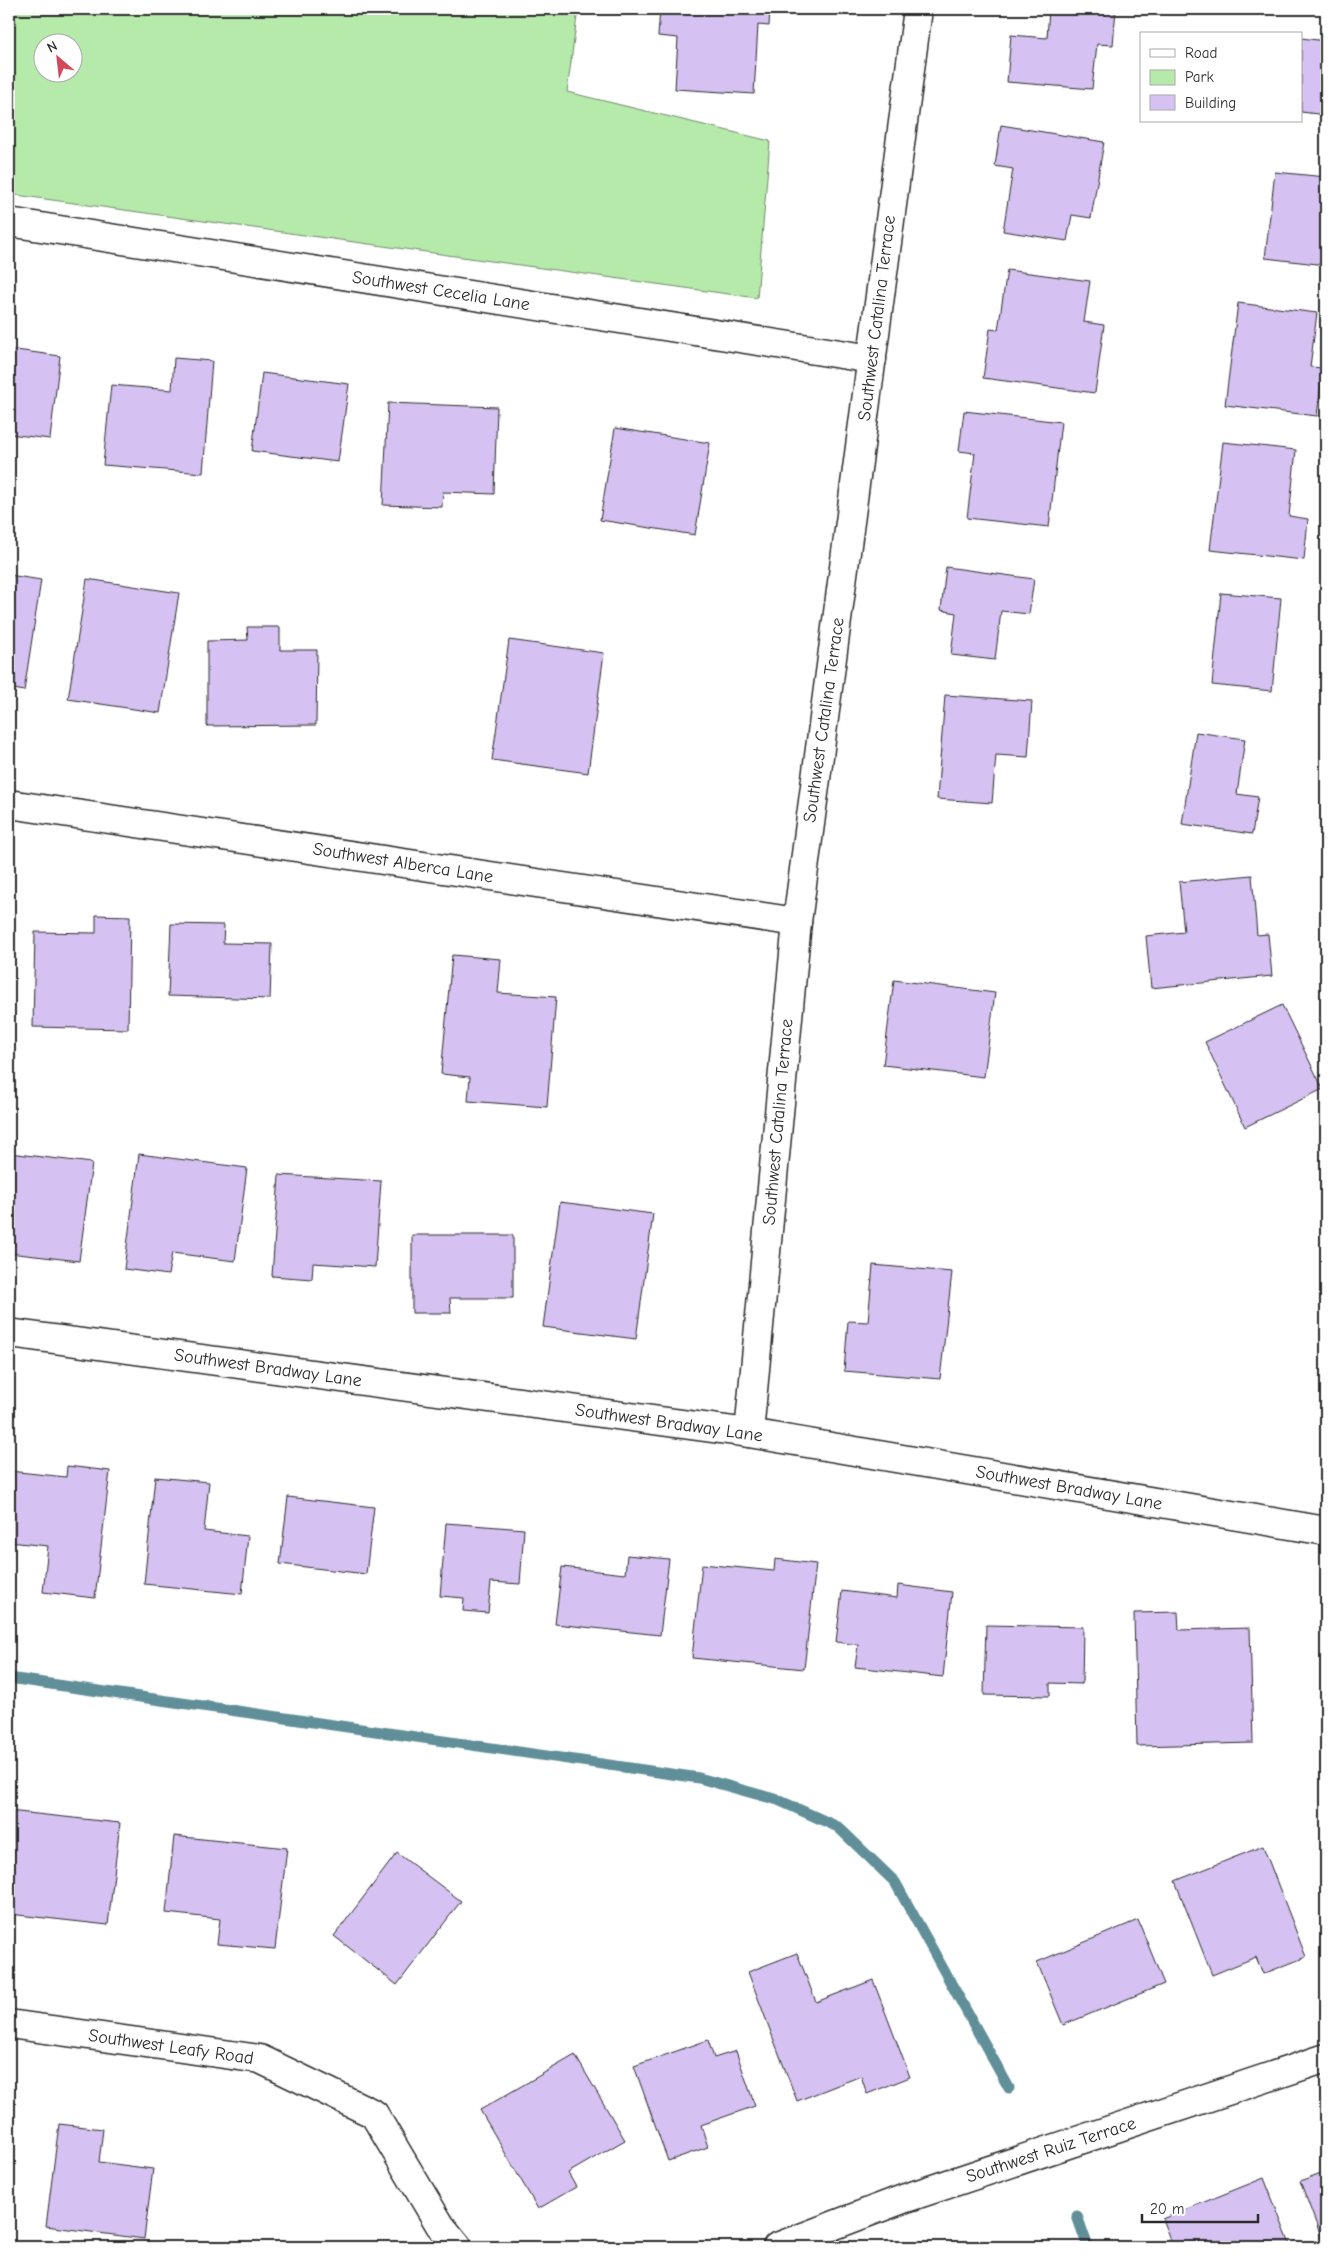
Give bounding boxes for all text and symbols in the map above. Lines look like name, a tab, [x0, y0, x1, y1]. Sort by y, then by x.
north arrow	[32, 32, 82, 82]
legend	[1140, 32, 1302, 122]
text: N	[44, 37, 60, 57]
text: Road	[1185, 44, 1217, 62]
text: Park	[1185, 68, 1214, 86]
text: Building	[1185, 94, 1236, 112]
street label: Southwest Catalina Terrace	[854, 214, 900, 422]
street label: Southwest Cecelia Lane	[351, 267, 531, 315]
street label: Southwest Catalina Terrace	[799, 616, 849, 824]
street label: Southwest Alberca Lane	[311, 838, 495, 888]
street label: Southwest Catalina Terrace	[759, 1018, 797, 1226]
street label: Southwest Bradway Lane	[173, 1344, 363, 1392]
street label: Southwest Bradway Lane	[574, 1399, 764, 1447]
street label: Southwest Bradway Lane	[974, 1461, 1164, 1515]
street label: Southwest Leafy Road	[87, 2025, 255, 2069]
street label: Southwest Ruiz Terrace	[963, 2113, 1139, 2187]
scale bar	[1142, 2191, 1259, 2223]
text: 20 m	[1150, 2200, 1184, 2218]

